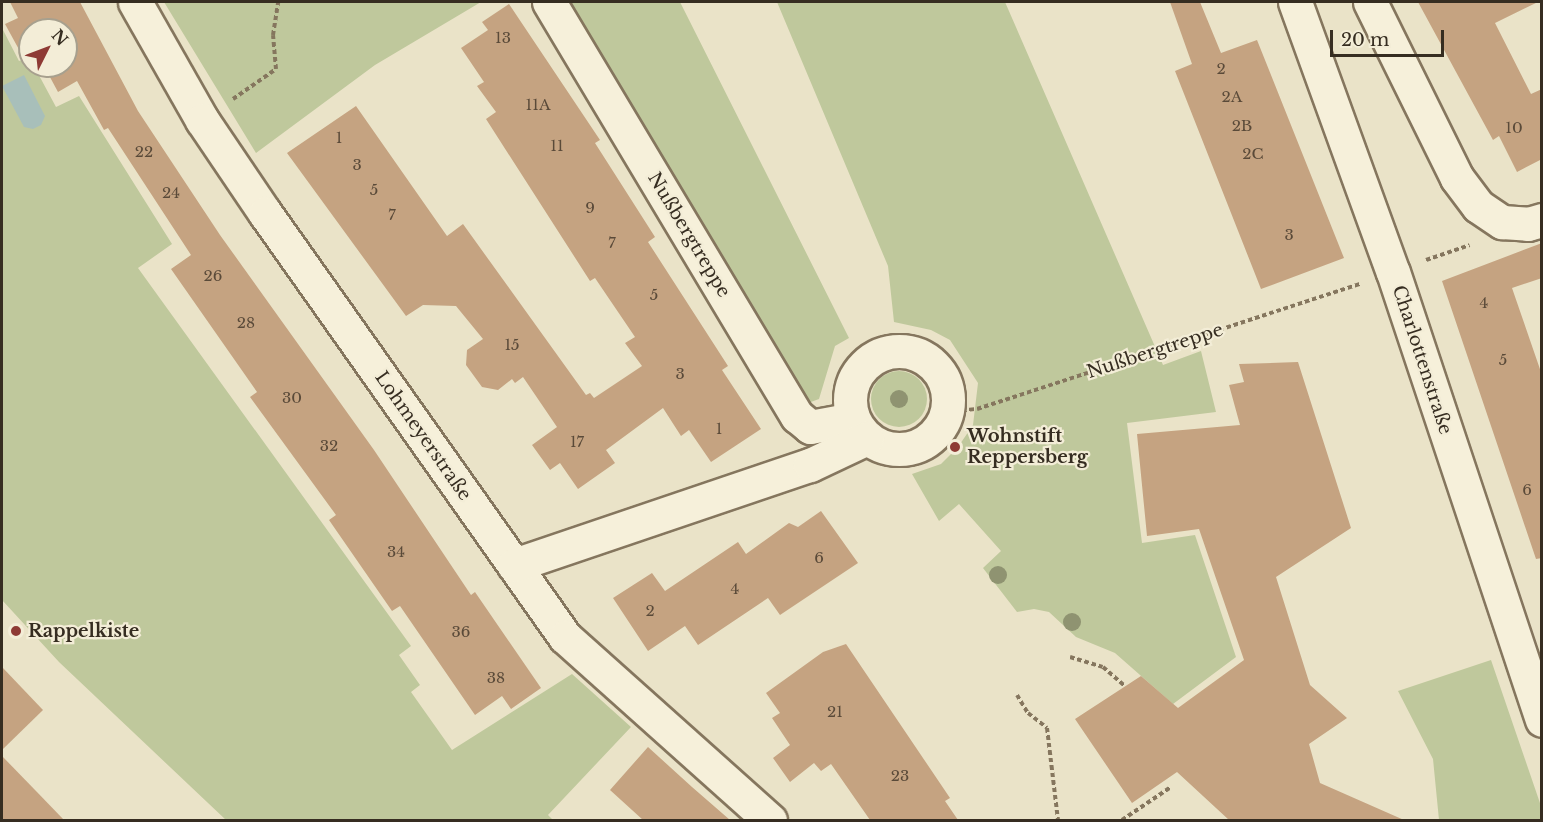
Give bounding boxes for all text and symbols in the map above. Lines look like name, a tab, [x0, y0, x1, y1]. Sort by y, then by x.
north arrow	[18, 18, 78, 78]
scale bar	[1333, 18, 1447, 56]
text: N	[47, 25, 72, 50]
house number: 13	[495, 29, 511, 47]
text: 20 m	[1341, 29, 1389, 51]
house number: 2	[1216, 60, 1226, 78]
house number: 2A	[1222, 88, 1242, 106]
house number: 11A	[526, 96, 550, 114]
house number: 2B	[1232, 117, 1252, 135]
house number: 10	[1505, 119, 1523, 137]
house number: 1	[336, 129, 342, 147]
house number: 11	[550, 137, 564, 155]
house number: 22	[135, 143, 153, 161]
house number: 2C	[1242, 145, 1264, 163]
house number: 3	[352, 156, 362, 174]
street label: Nußbergtreppe	[643, 169, 735, 301]
house number: 5	[370, 181, 378, 199]
house number: 24	[162, 184, 180, 202]
house number: 9	[585, 199, 595, 217]
house number: 7	[388, 206, 396, 224]
house number: 3	[1284, 226, 1294, 244]
house number: 7	[608, 234, 616, 252]
house number: 26	[204, 267, 222, 285]
street label: Charlottenstraße	[1388, 283, 1456, 437]
house number: 5	[650, 286, 658, 304]
house number: 4	[1480, 294, 1488, 312]
house number: 28	[237, 314, 255, 332]
street label: Nußbergtreppe	[1084, 319, 1226, 383]
house number: 15	[504, 336, 520, 354]
house number: 5	[1499, 351, 1507, 369]
house number: 3	[675, 365, 685, 383]
street label: Lohmeyerstraße	[370, 367, 476, 505]
house number: 30	[282, 389, 302, 407]
house number: 1	[716, 420, 722, 438]
place label: Wohnstift Reppersberg	[967, 426, 1088, 468]
house number: 17	[570, 433, 584, 451]
house number: 32	[320, 437, 338, 455]
marker: Wohnstift Reppersberg	[948, 440, 962, 454]
house number: 6	[1522, 481, 1532, 499]
house number: 34	[387, 543, 405, 561]
house number: 6	[814, 549, 824, 567]
house number: 4	[731, 580, 739, 598]
house number: 2	[645, 602, 655, 620]
place label: Rappelkiste	[28, 620, 139, 642]
house number: 36	[452, 623, 470, 641]
marker: Rappelkiste	[9, 624, 23, 638]
house number: 38	[487, 669, 505, 687]
house number: 21	[827, 703, 843, 721]
house number: 23	[891, 767, 909, 785]

